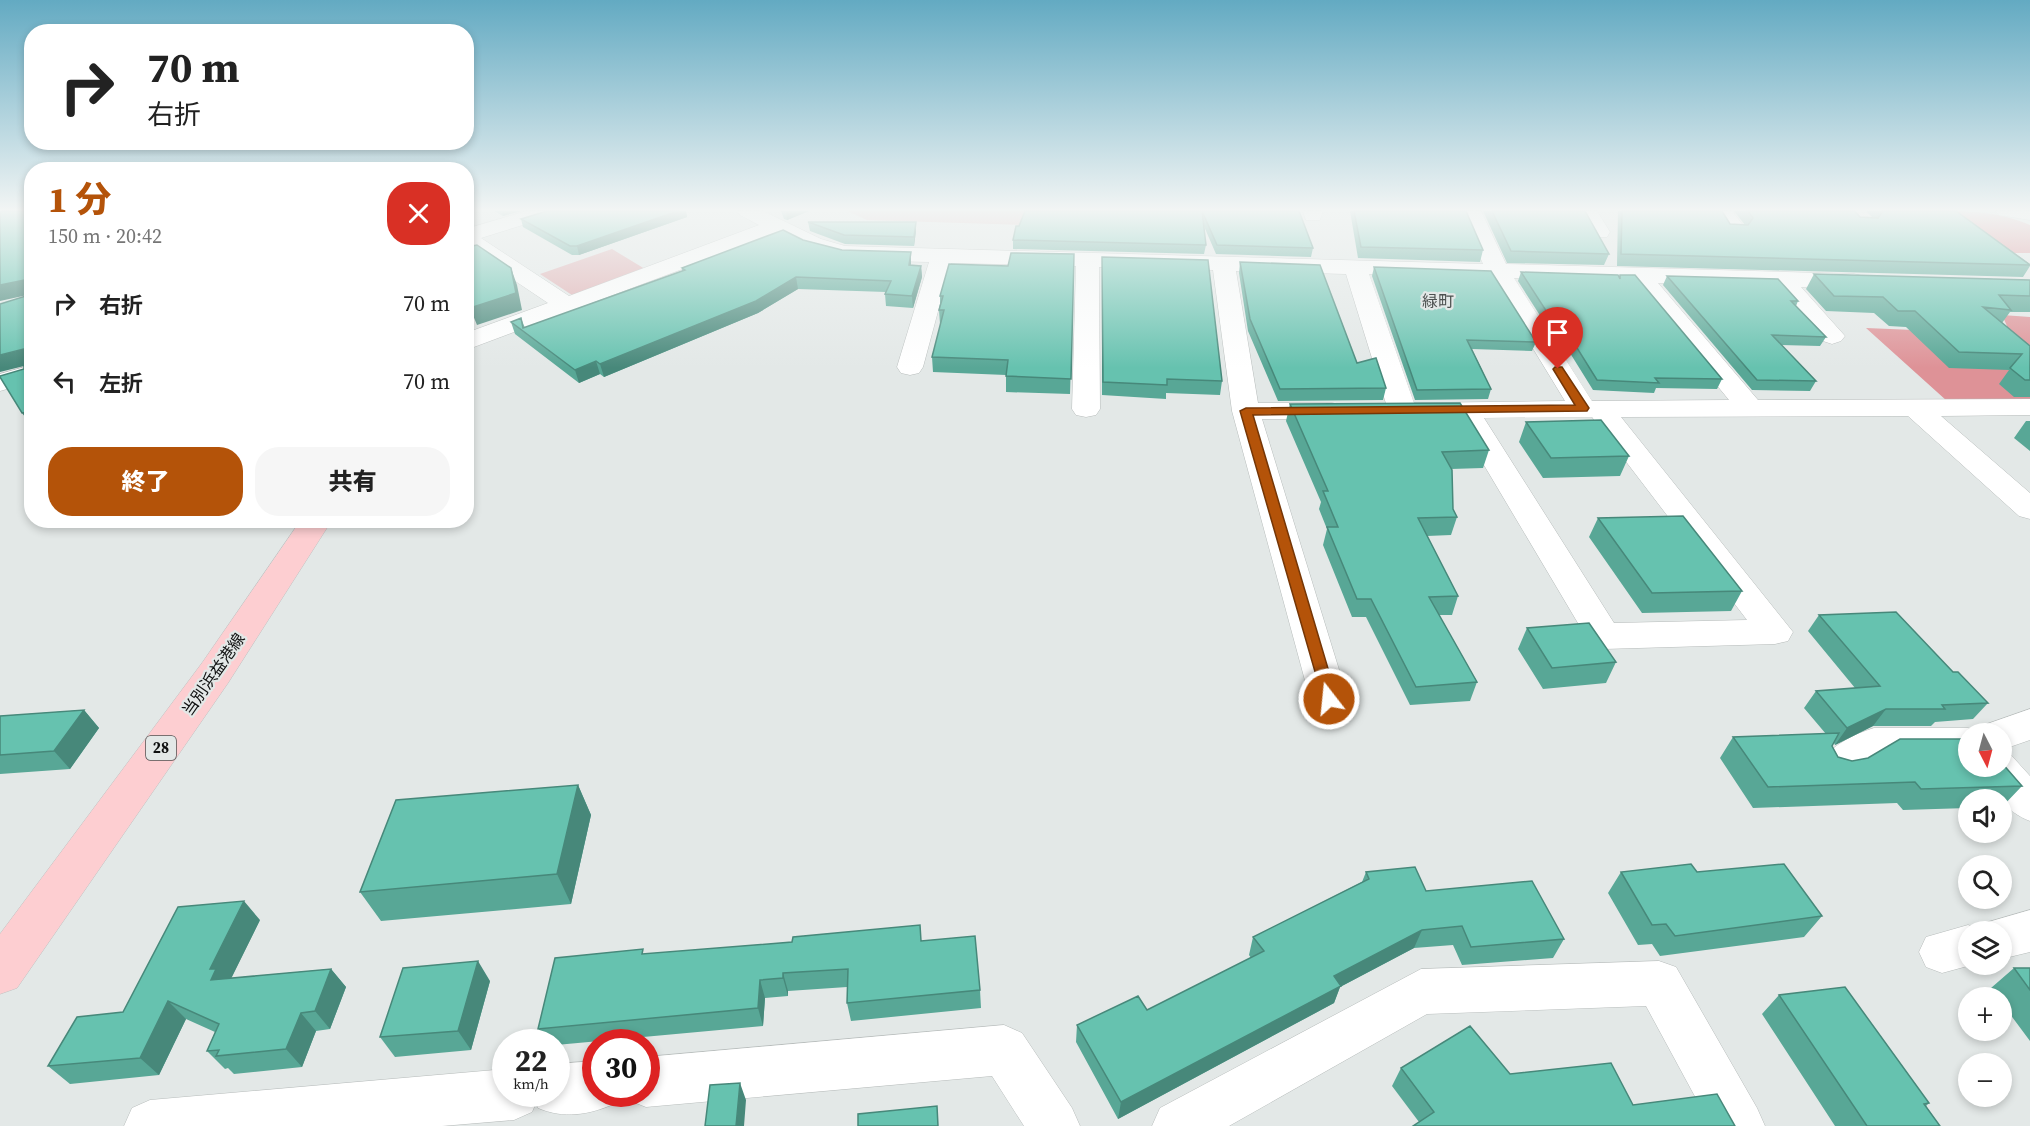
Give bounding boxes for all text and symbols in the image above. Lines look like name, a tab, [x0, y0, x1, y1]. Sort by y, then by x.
text: 70 m	[147, 38, 240, 96]
icon: right	[48, 48, 126, 126]
text: 右折	[147, 96, 201, 133]
text: 1 分	[48, 175, 111, 224]
button: close	[387, 182, 450, 245]
text: 150 m · 20:42	[48, 222, 162, 250]
icon: right	[48, 287, 81, 320]
text: 70 m	[403, 288, 450, 318]
text: 右折	[99, 290, 143, 320]
district label: 緑町	[1422, 290, 1454, 312]
pin	[1532, 307, 1583, 369]
icon: arrive	[1541, 316, 1574, 349]
icon: left	[48, 365, 81, 398]
text: 70 m	[403, 366, 450, 396]
text: 左折	[99, 368, 143, 398]
button: 終了	[48, 447, 243, 516]
button: 共有	[255, 447, 450, 516]
street label: 当別浜益港線	[176, 628, 250, 720]
position arrow	[1297, 667, 1361, 731]
north arrow	[1958, 723, 2012, 777]
map controls	[1958, 723, 2012, 1107]
road number: 28	[146, 736, 176, 760]
button: sound	[1958, 789, 2012, 843]
button: search	[1958, 855, 2012, 909]
button: layers	[1958, 921, 2012, 975]
button: +	[1958, 987, 2012, 1041]
speed limit sign: 30	[582, 1029, 660, 1107]
text: 22	[515, 1040, 547, 1081]
button: −	[1958, 1053, 2012, 1107]
text: km/h	[513, 1073, 549, 1094]

